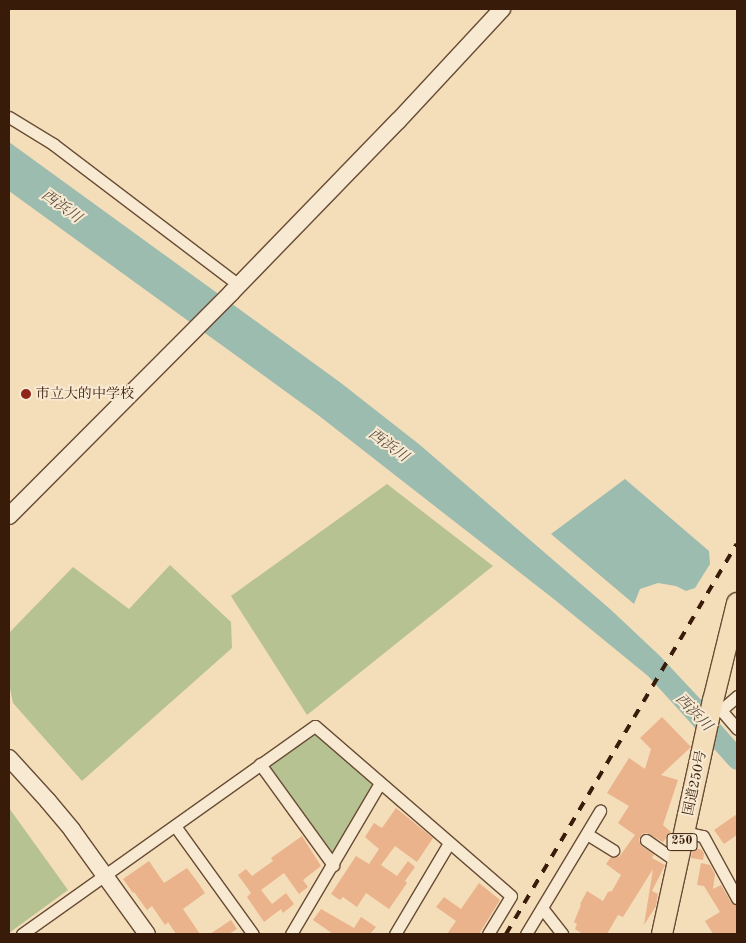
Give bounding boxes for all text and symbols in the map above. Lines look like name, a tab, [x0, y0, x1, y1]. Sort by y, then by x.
water label: 西浜川	[38, 186, 84, 228]
place label: 市立大的中学校	[36, 386, 134, 402]
marker: 市立大的中学校	[20, 388, 32, 400]
water label: 西浜川	[365, 425, 411, 467]
water label: 西浜川	[671, 691, 715, 735]
street label: 国道250号	[680, 749, 710, 817]
road number: 250	[666, 832, 698, 852]

